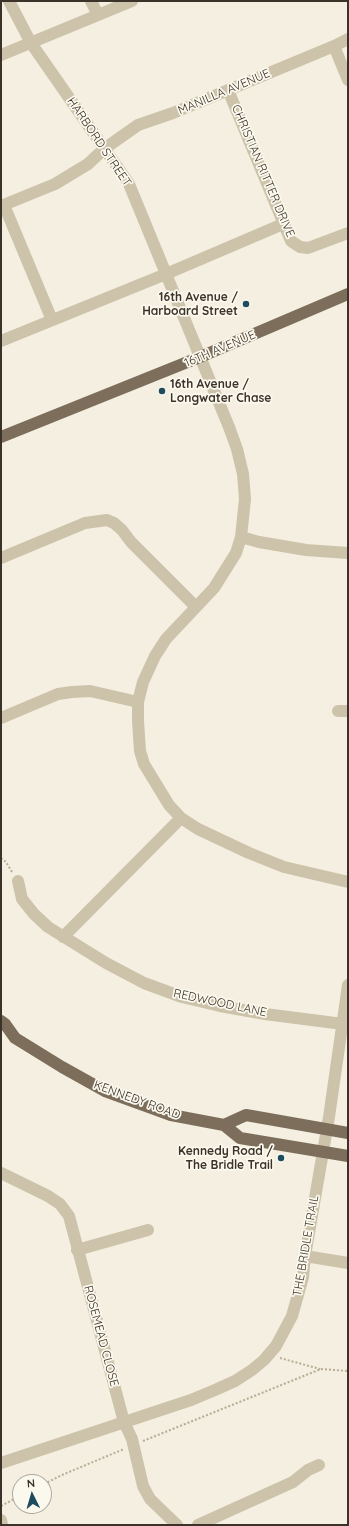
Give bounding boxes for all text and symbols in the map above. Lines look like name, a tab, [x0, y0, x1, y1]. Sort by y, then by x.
street label: MANILLA AVENUE	[176, 66, 272, 118]
street label: HARBORD STREET	[64, 95, 134, 189]
street label: CHRISTIAN RITTER DRIVE	[228, 102, 298, 240]
place label: 16th Avenue / Harboard Street	[142, 290, 238, 318]
marker: 16th Avenue / Harboard Street	[241, 299, 251, 309]
street label: 16TH AVENUE	[182, 328, 258, 370]
place label: 16th Avenue / Longwater Chase	[170, 377, 271, 405]
marker: 16th Avenue / Longwater Chase	[157, 386, 167, 396]
street label: REDWOOD LANE	[172, 986, 268, 1020]
street label: KENNEDY ROAD	[92, 1078, 182, 1122]
place label: Kennedy Road / The Bridle Trail	[178, 1144, 273, 1172]
marker: Kennedy Road / The Bridle Trail	[276, 1153, 286, 1163]
street label: THE BRIDLE TRAIL	[290, 1194, 322, 1298]
street label: ROSEMEAD CLOSE	[81, 1284, 121, 1388]
north arrow	[12, 1474, 52, 1514]
text: N	[26, 1476, 36, 1490]

